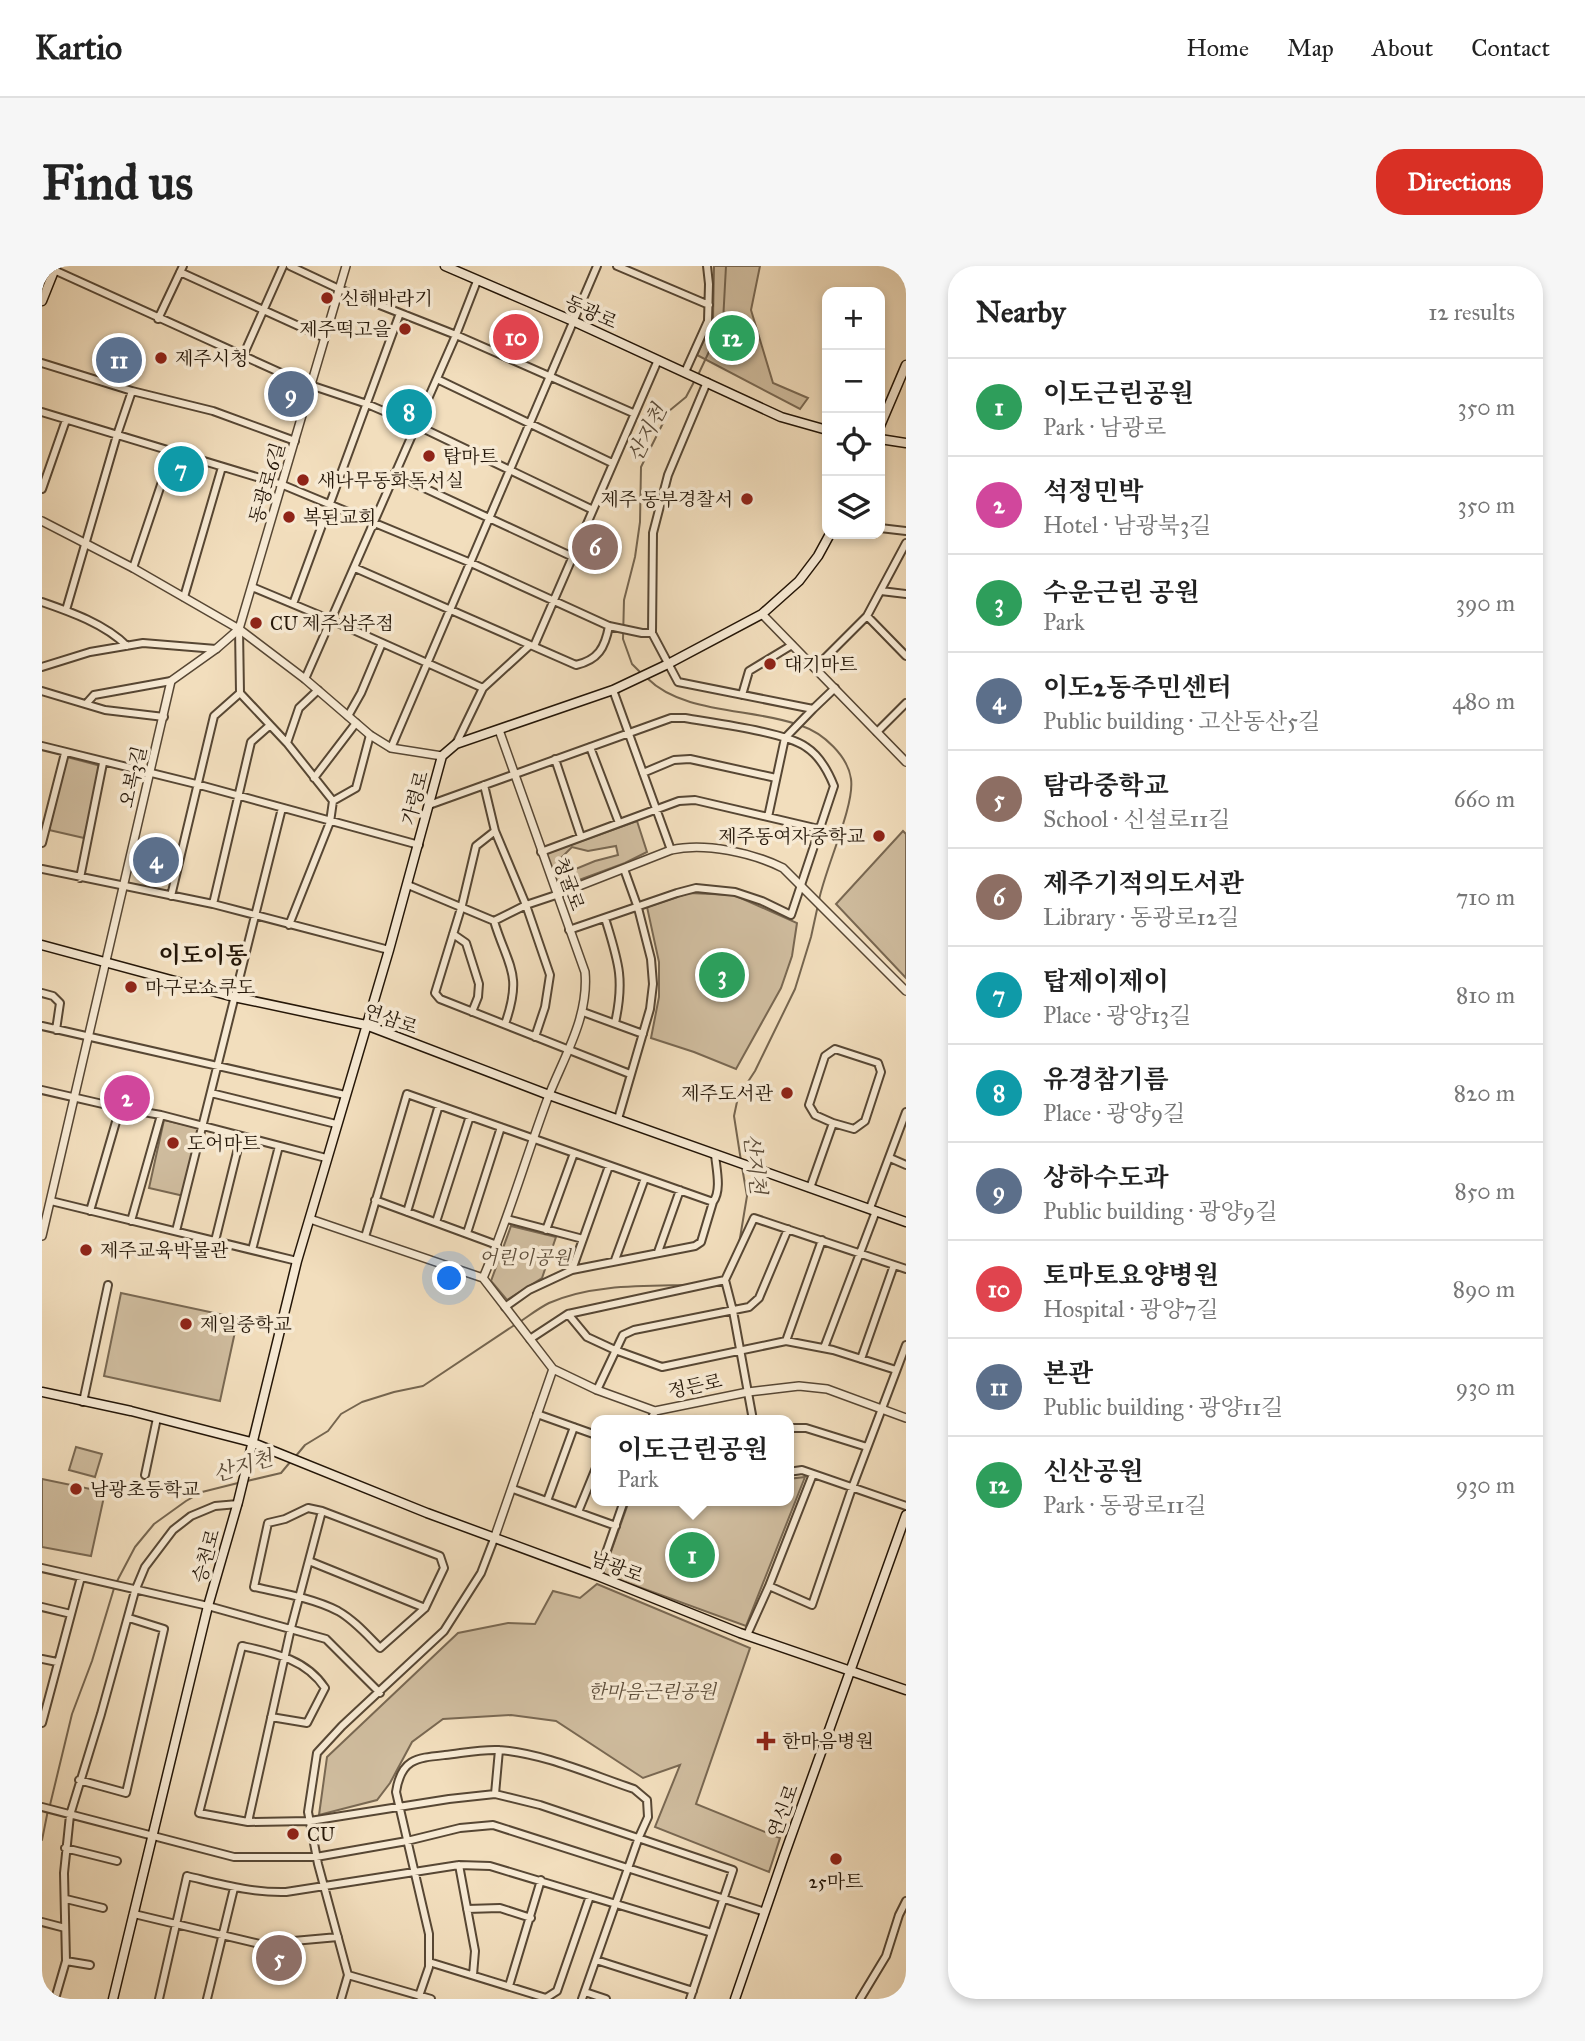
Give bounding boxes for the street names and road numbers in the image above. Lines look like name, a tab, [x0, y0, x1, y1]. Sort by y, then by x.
street label: 동광로	[561, 290, 621, 334]
street label: 동광로6길	[244, 440, 290, 526]
street label: 오복3길	[115, 744, 151, 810]
street label: 가령로	[397, 768, 433, 828]
street label: 청귤로	[549, 854, 589, 914]
street label: 연삼로	[361, 999, 421, 1039]
street label: 정든로	[666, 1369, 724, 1403]
street label: 승천로	[187, 1526, 225, 1586]
street label: 남광로	[587, 1546, 647, 1588]
street label: 연신로	[763, 1781, 803, 1841]

